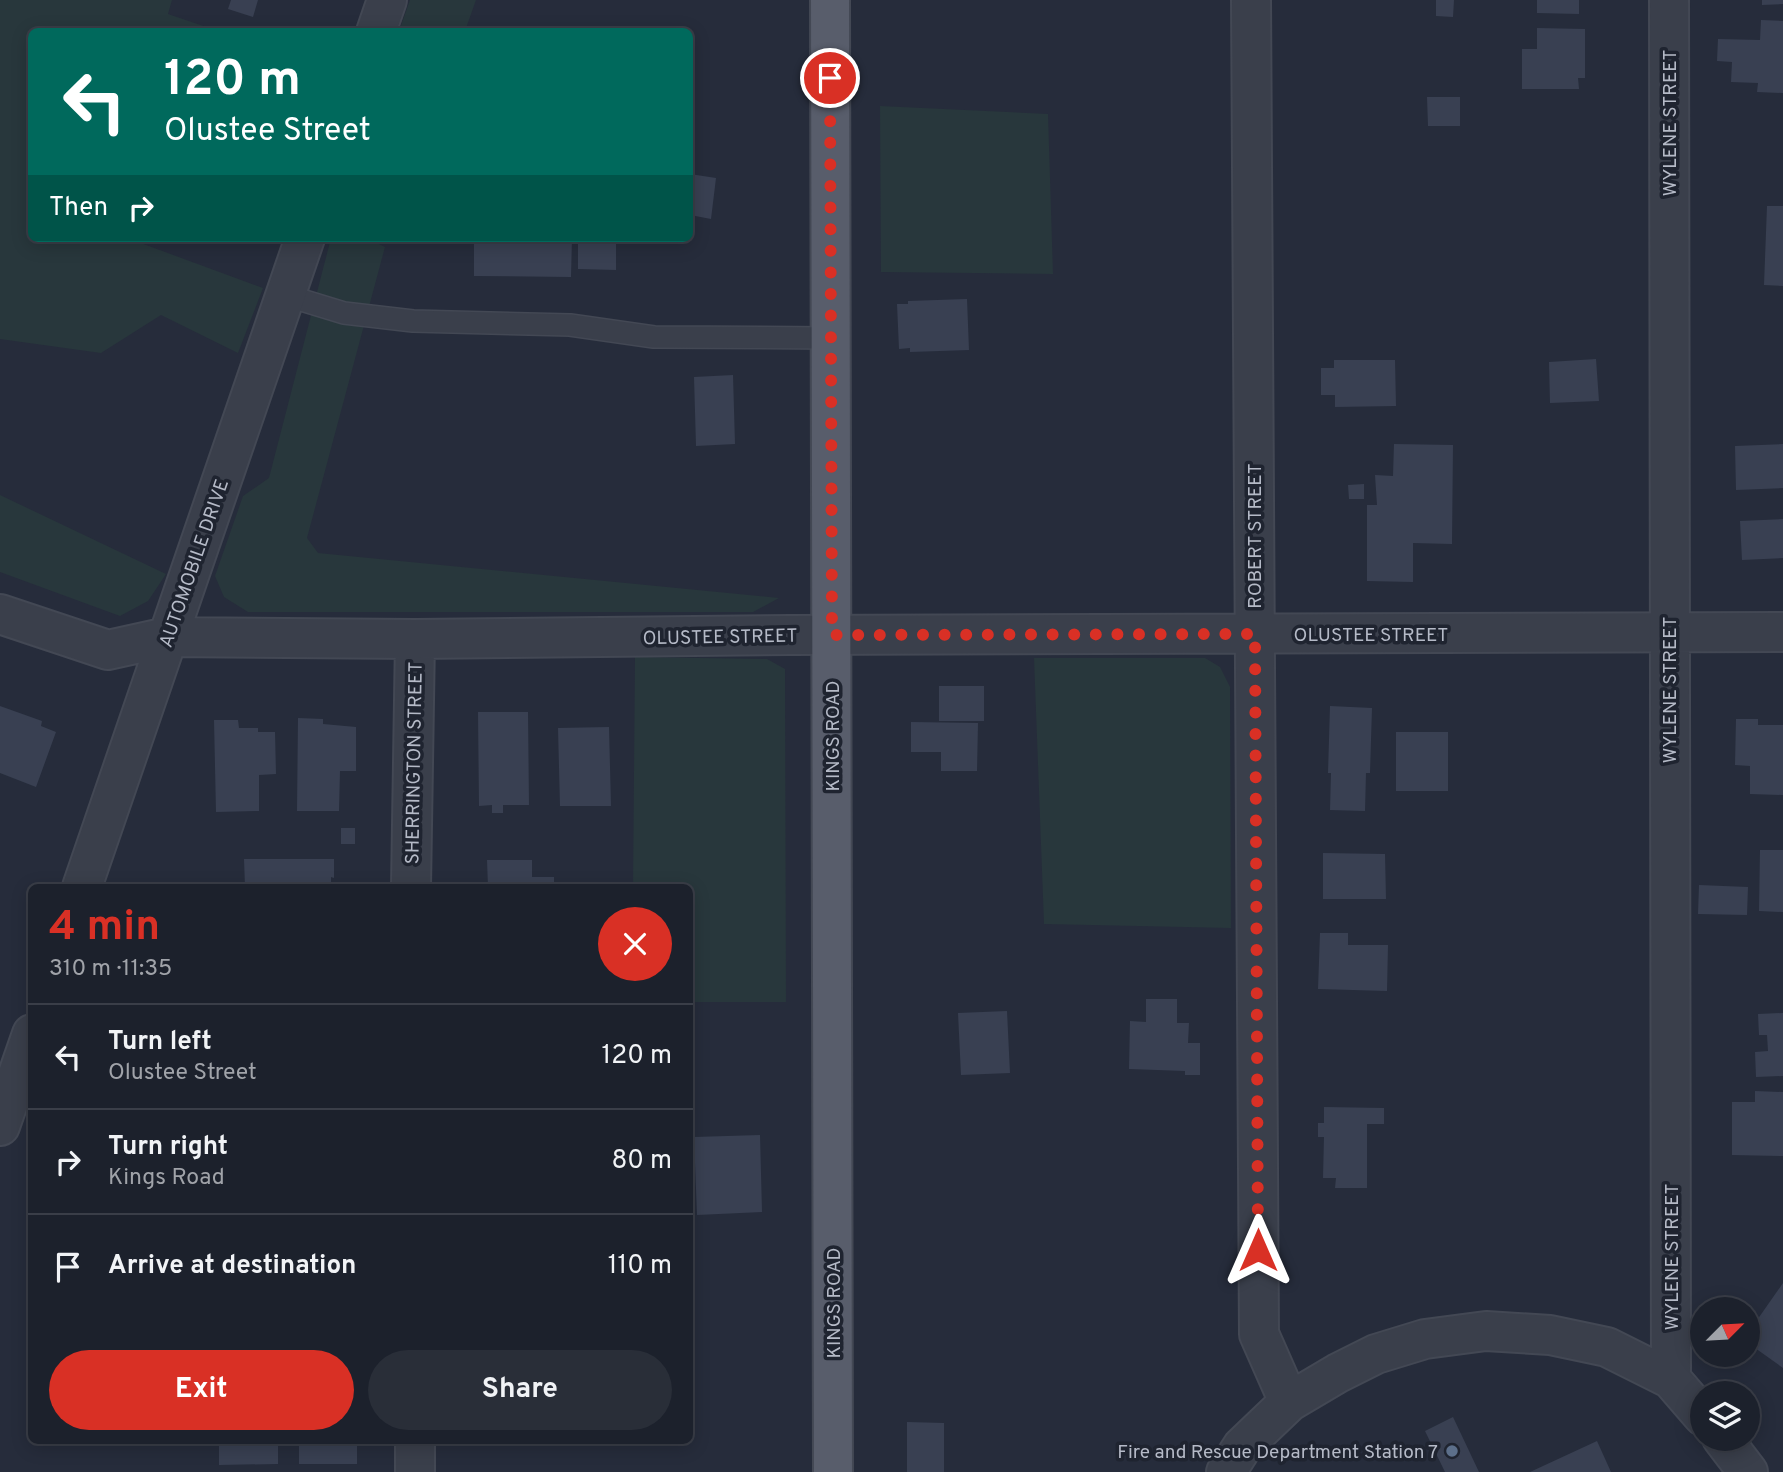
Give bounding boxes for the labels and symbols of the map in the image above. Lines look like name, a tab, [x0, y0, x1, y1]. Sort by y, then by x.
pin	[800, 48, 860, 108]
street label: WYLENE STREET	[1659, 49, 1683, 197]
street label: ROBERT STREET	[1244, 463, 1268, 609]
street label: AUTOMOBILE DRIVE	[155, 476, 235, 651]
street label: WYLENE STREET	[1659, 616, 1683, 764]
street label: OLUSTEE STREET	[1294, 624, 1448, 648]
street label: OLUSTEE STREET	[642, 625, 798, 651]
street label: SHERRINGTON STREET	[401, 661, 429, 865]
street label: KINGS ROAD	[822, 680, 846, 792]
street label: WYLENE STREET	[1661, 1183, 1685, 1331]
position arrow	[1221, 1213, 1295, 1287]
street label: KINGS ROAD	[823, 1247, 847, 1359]
north arrow	[1690, 1297, 1760, 1367]
place label: Fire and Rescue Department Station 7	[1117, 1441, 1438, 1465]
marker: Fire and Rescue Department Station 7	[1444, 1443, 1460, 1459]

